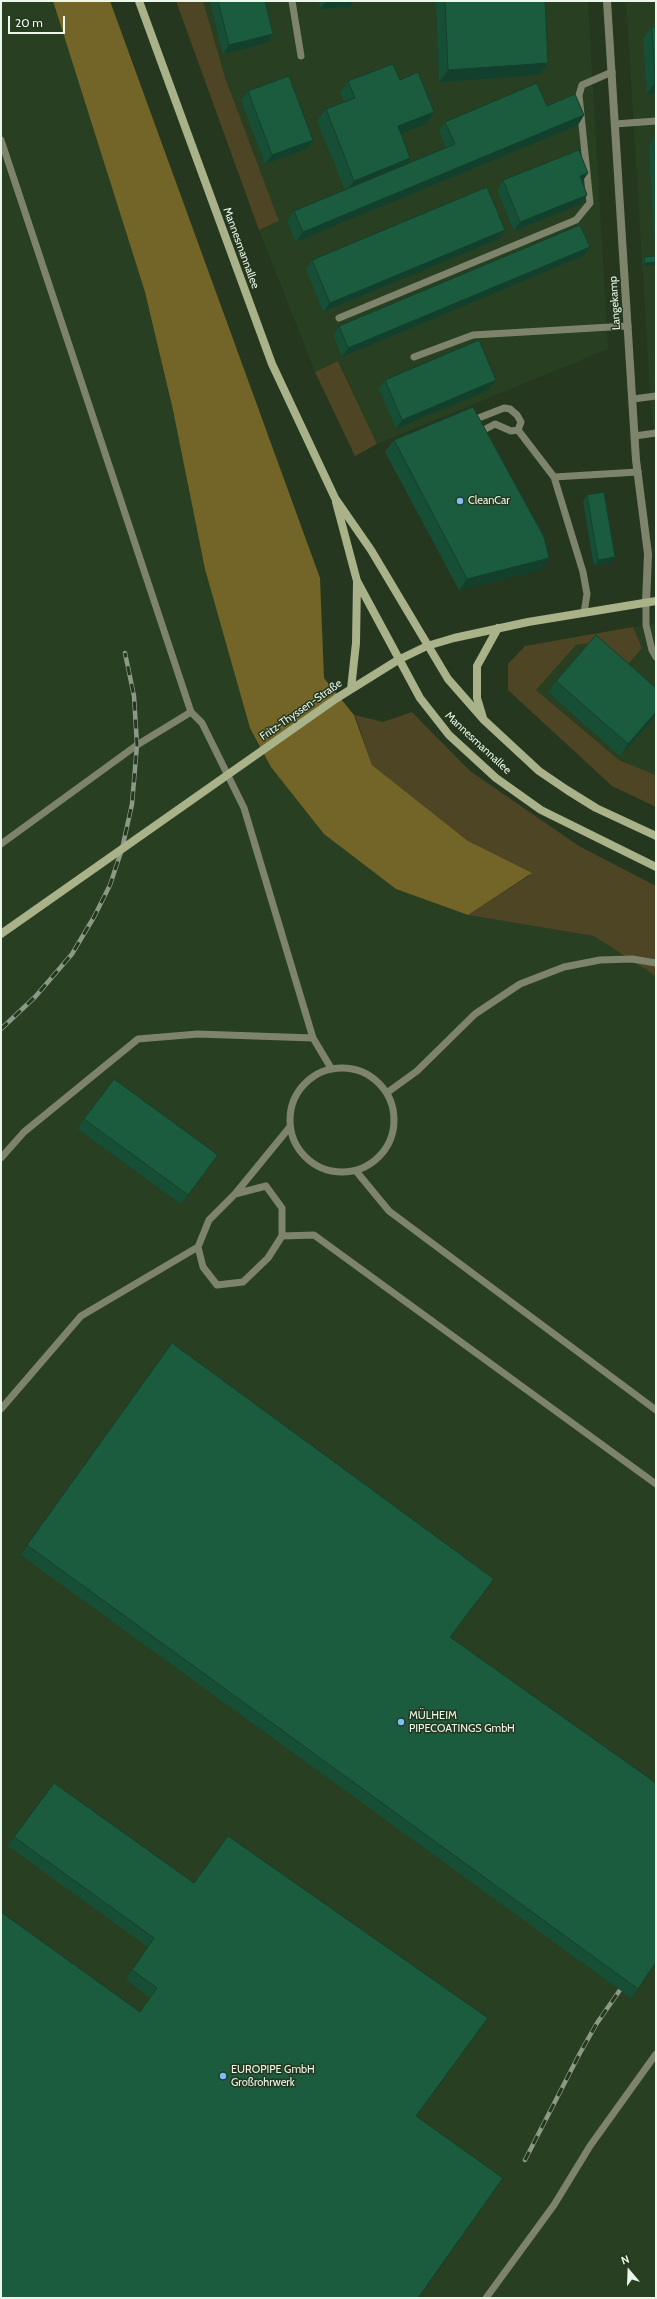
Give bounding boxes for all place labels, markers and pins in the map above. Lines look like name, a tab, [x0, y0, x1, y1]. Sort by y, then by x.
place label: CleanCar	[468, 494, 510, 508]
marker: CleanCar	[455, 496, 465, 506]
place label: MÜLHEIM PIPECOATINGS GmbH	[409, 1709, 515, 1735]
marker: MÜLHEIM PIPECOATINGS GmbH	[396, 1717, 406, 1727]
place label: EUROPIPE GmbH Großrohrwerk	[231, 2063, 315, 2089]
marker: EUROPIPE GmbH Großrohrwerk	[218, 2071, 228, 2081]

